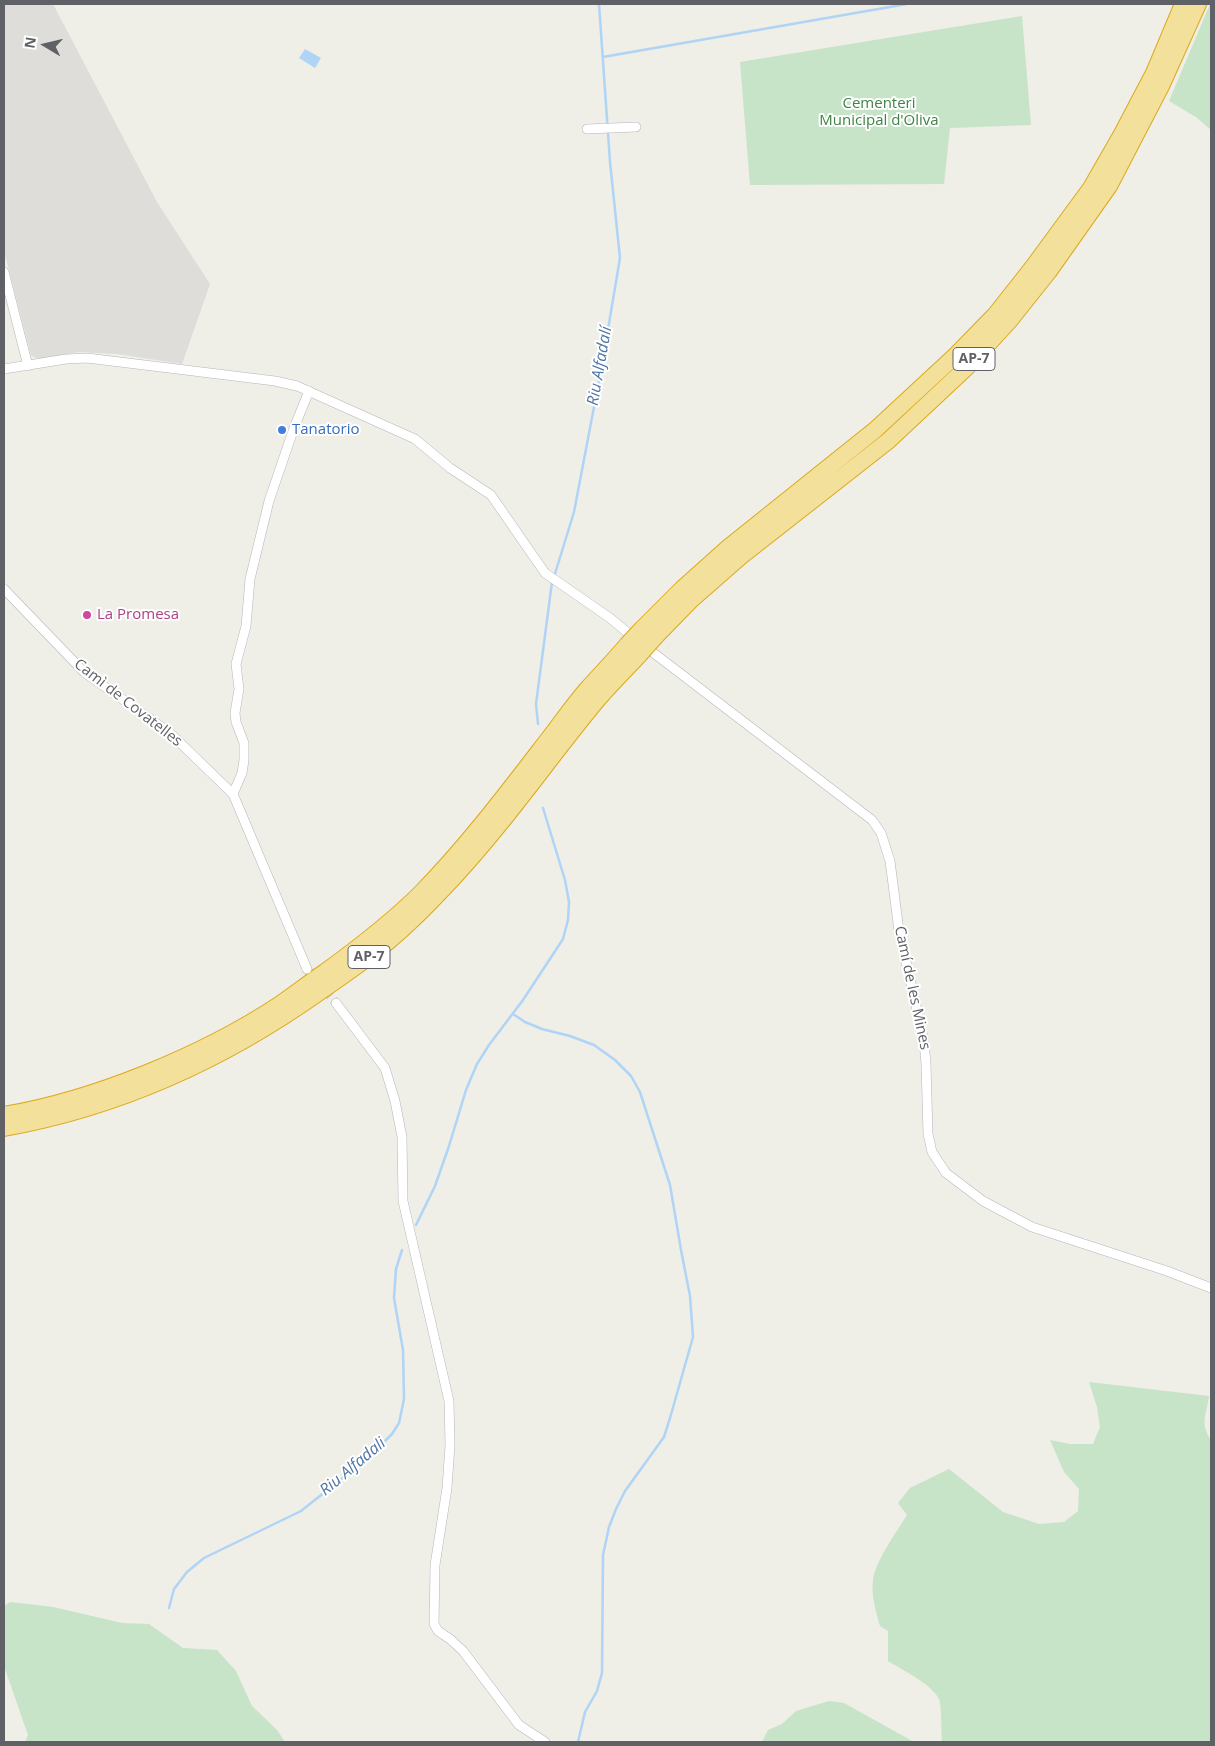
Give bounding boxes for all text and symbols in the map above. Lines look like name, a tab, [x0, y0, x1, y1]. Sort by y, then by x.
north arrow	[20, 20, 70, 70]
text: N	[19, 35, 40, 50]
park label: Cementeri Municipal d'Oliva	[819, 95, 939, 130]
water label: Riu Alfadalí	[584, 325, 616, 407]
road number: AP-7	[953, 348, 995, 370]
place label: Tanatorio	[292, 421, 359, 439]
marker: Tanatorio	[276, 424, 288, 436]
place label: La Promesa	[97, 606, 179, 624]
marker: La Promesa	[81, 609, 93, 621]
street label: Camì de Covatelles	[70, 655, 186, 751]
street label: Camí de les Mines	[890, 924, 934, 1052]
road number: AP-7	[348, 946, 390, 969]
water label: Riu Alfadali	[316, 1434, 390, 1500]

